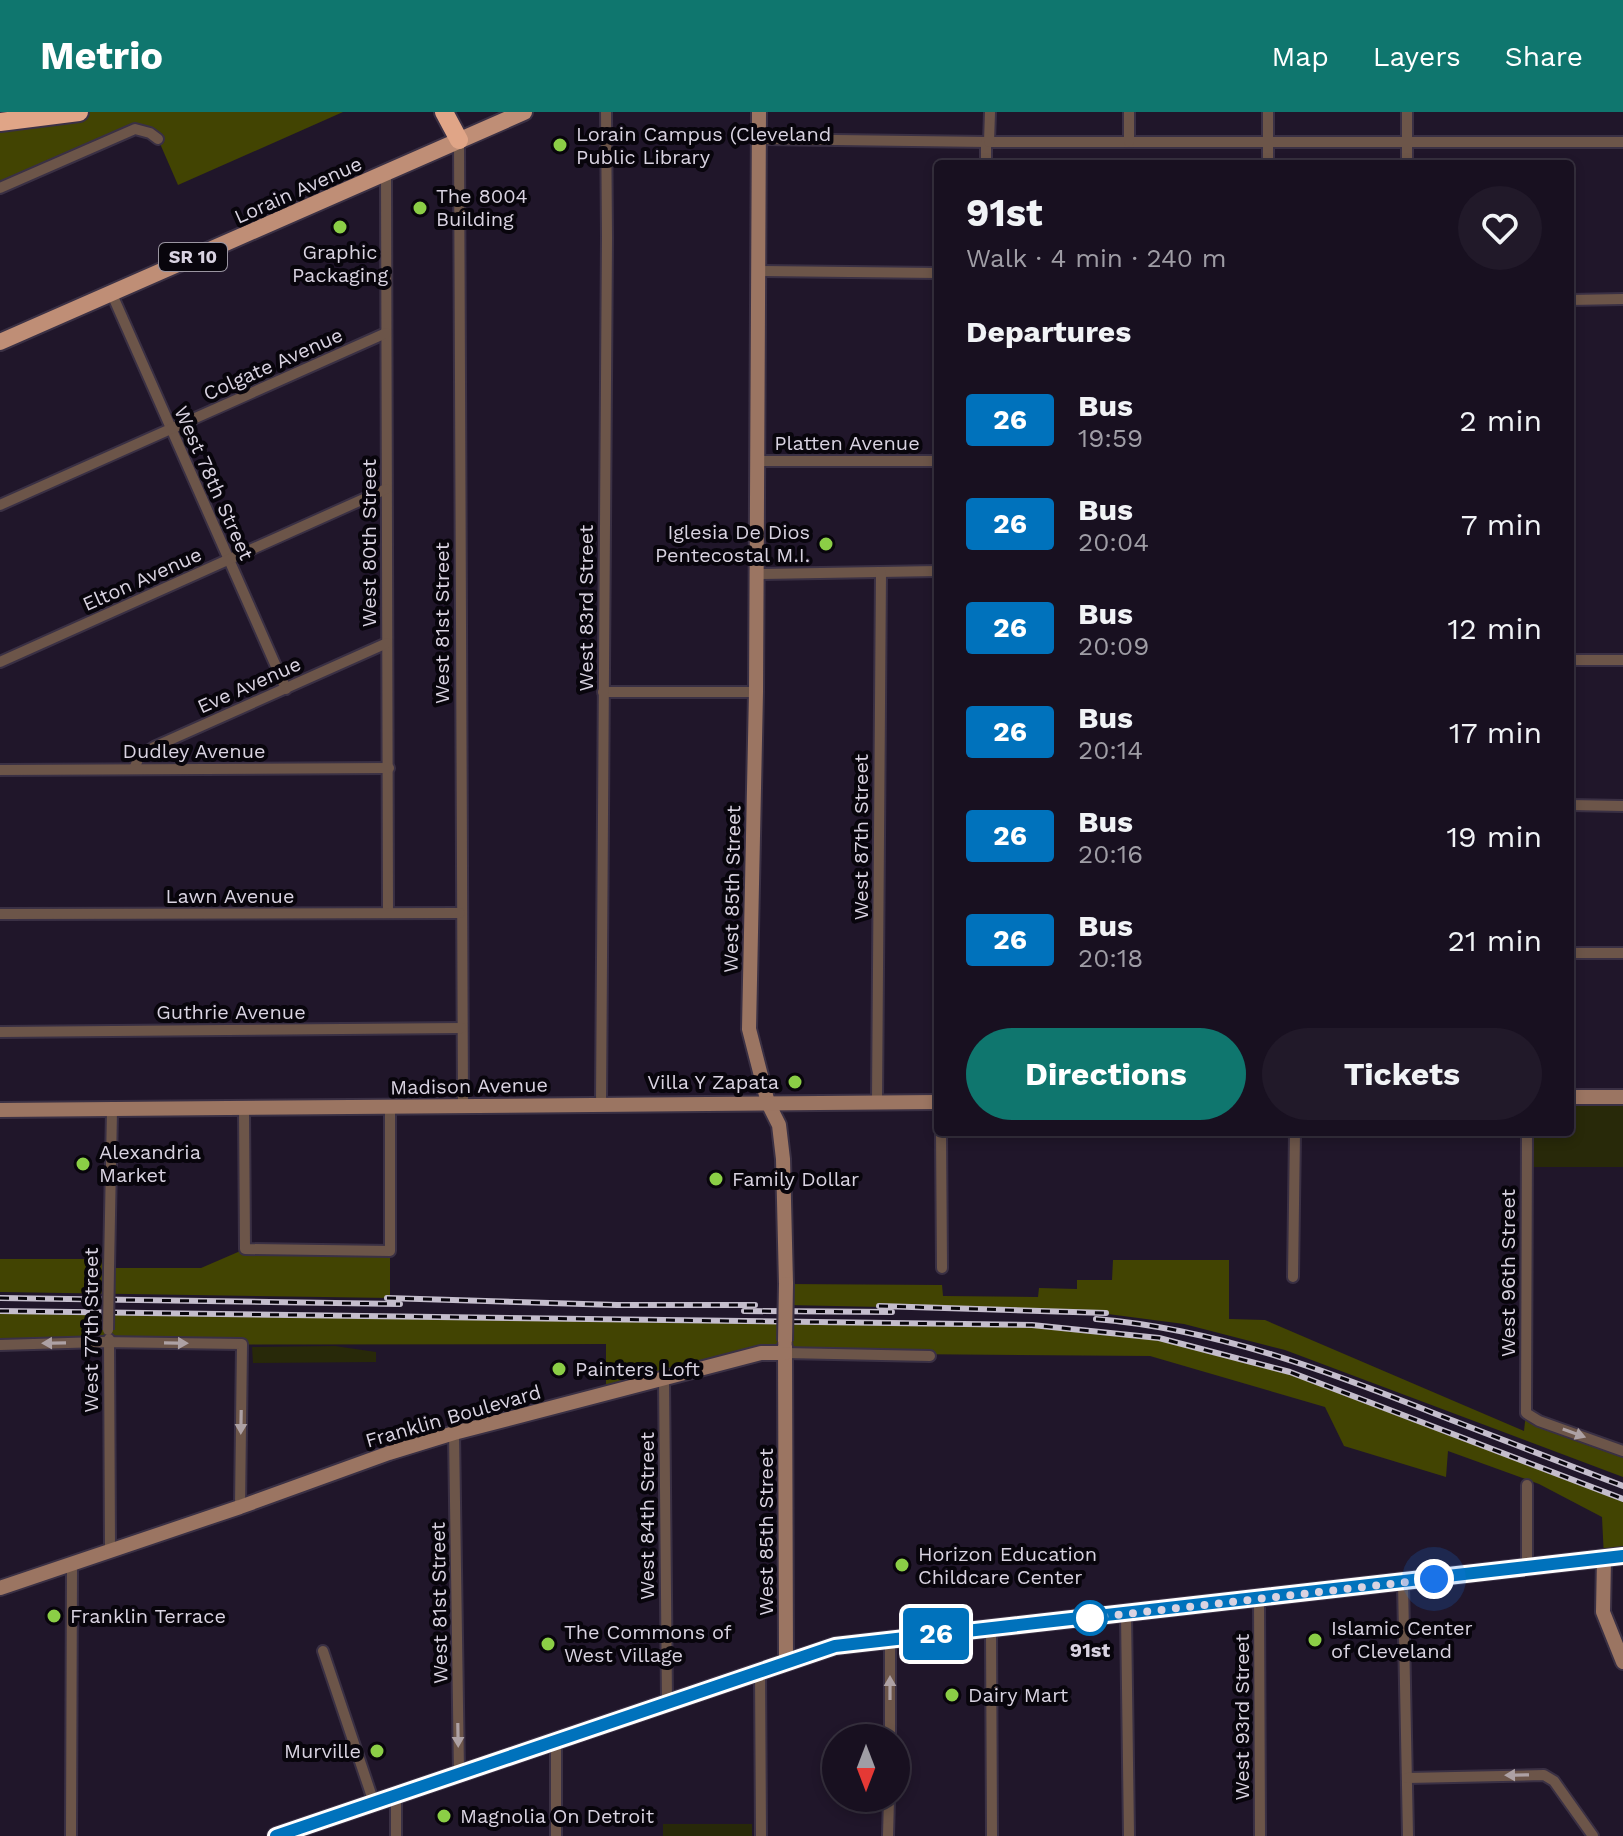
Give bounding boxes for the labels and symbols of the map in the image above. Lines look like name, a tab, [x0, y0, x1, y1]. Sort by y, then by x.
place label: Lorain Campus (Cleveland Public Library	[576, 122, 831, 169]
marker: Lorain Campus (Cleveland Public Library	[551, 136, 569, 154]
street label: Lorain Avenue	[230, 151, 366, 229]
place label: The 8004 Building	[436, 184, 528, 231]
marker: The 8004 Building	[411, 199, 429, 217]
marker: Graphic Packaging	[331, 218, 349, 236]
place label: Graphic Packaging	[292, 240, 388, 287]
road number: SR 10	[159, 243, 227, 271]
street label: Colgate Avenue	[200, 323, 346, 405]
street label: West 78th Street	[169, 402, 259, 564]
street label: Platten Avenue	[774, 431, 920, 455]
street label: West 80th Street	[357, 458, 381, 627]
place label: Iglesia De Dios Pentecostal M.I.	[655, 520, 810, 567]
street label: West 83rd Street	[574, 524, 598, 691]
marker: Iglesia De Dios Pentecostal M.I.	[817, 535, 835, 553]
street label: West 81st Street	[430, 541, 454, 704]
street label: Elton Avenue	[79, 542, 205, 616]
street label: Eve Avenue	[193, 651, 305, 719]
street label: Dudley Avenue	[122, 739, 266, 763]
street label: West 87th Street	[849, 753, 873, 920]
street label: West 85th Street	[719, 804, 745, 973]
street label: Lawn Avenue	[166, 884, 294, 908]
street label: Guthrie Avenue	[156, 1000, 306, 1024]
place label: Villa Y Zapata	[647, 1070, 779, 1094]
street label: Madison Avenue	[390, 1073, 548, 1099]
marker: Villa Y Zapata	[786, 1073, 804, 1091]
place label: Alexandria Market	[99, 1140, 201, 1187]
marker: Alexandria Market	[74, 1155, 92, 1173]
place label: Family Dollar	[732, 1167, 859, 1191]
marker: Family Dollar	[707, 1170, 725, 1188]
street label: West 96th Street	[1496, 1188, 1520, 1357]
street label: West 77th Street	[79, 1247, 103, 1413]
one-way arrow	[41, 1337, 66, 1350]
one-way arrow	[164, 1337, 189, 1349]
place label: Painters Loft	[575, 1357, 700, 1381]
marker: Painters Loft	[550, 1360, 568, 1378]
street label: Franklin Boulevard	[362, 1379, 544, 1453]
one-way arrow	[235, 1410, 247, 1435]
one-way arrow	[1562, 1428, 1586, 1440]
street label: West 84th Street	[635, 1431, 659, 1600]
street label: West 85th Street	[754, 1448, 778, 1616]
street label: West 81st Street	[426, 1521, 452, 1684]
place label: Horizon Education Childcare Center	[918, 1542, 1097, 1589]
marker: Horizon Education Childcare Center	[893, 1556, 911, 1574]
your location	[1414, 1559, 1454, 1599]
marker: 91st	[1073, 1601, 1107, 1635]
place label: Franklin Terrace	[70, 1604, 226, 1628]
marker: Franklin Terrace	[45, 1607, 63, 1625]
line badge: 26	[900, 1608, 972, 1660]
place label: Islamic Center of Cleveland	[1331, 1616, 1473, 1663]
place label: The Commons of West Village	[564, 1620, 732, 1667]
marker: Islamic Center of Cleveland	[1306, 1631, 1324, 1649]
street label: West 93rd Street	[1230, 1633, 1254, 1800]
marker: The Commons of West Village	[539, 1635, 557, 1653]
place label: 91st	[1070, 1638, 1110, 1662]
one-way arrow	[884, 1675, 896, 1700]
place label: Dairy Mart	[968, 1683, 1069, 1707]
marker: Dairy Mart	[943, 1686, 961, 1704]
one-way arrow	[452, 1723, 464, 1748]
north arrow	[822, 1724, 910, 1812]
place label: Murville	[284, 1739, 361, 1763]
marker: Murville	[368, 1742, 386, 1760]
one-way arrow	[1504, 1769, 1529, 1782]
place label: Magnolia On Detroit	[460, 1804, 655, 1828]
marker: Magnolia On Detroit	[435, 1807, 453, 1825]

